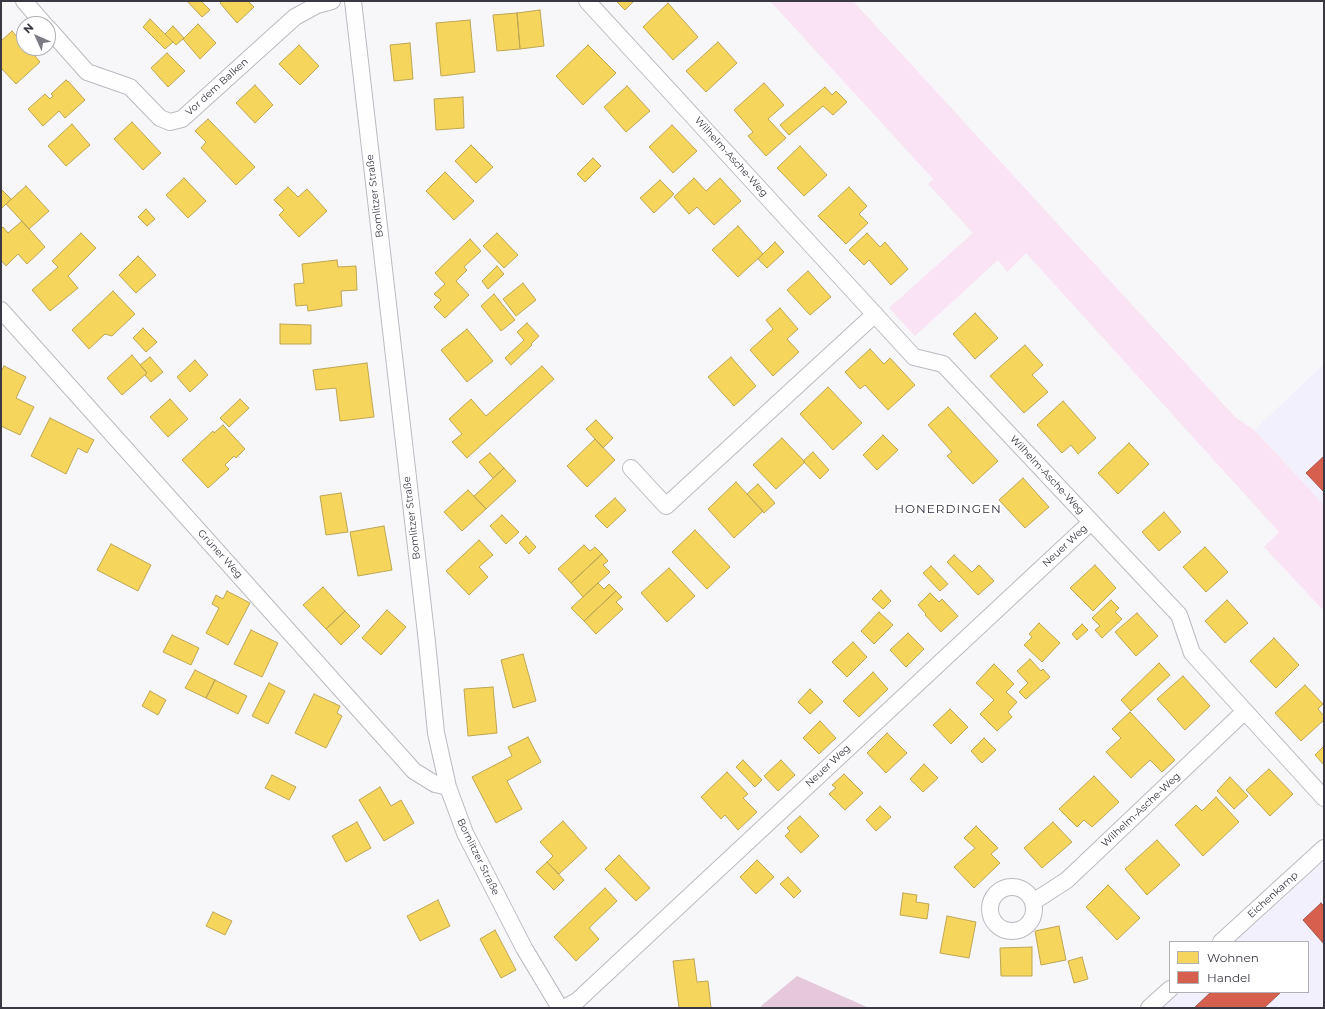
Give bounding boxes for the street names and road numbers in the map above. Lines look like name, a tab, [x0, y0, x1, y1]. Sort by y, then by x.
street label: Vor dem Balken	[183, 56, 251, 118]
street label: Wilhelm-Asche-Weg	[692, 114, 770, 200]
street label: Bomlitzer Straße	[364, 154, 386, 238]
street label: Wilhelm-Asche-Weg	[1007, 433, 1087, 517]
street label: Bomlitzer Straße	[401, 476, 423, 560]
street label: Neuer Weg	[1040, 522, 1090, 570]
street label: Grüner Weg	[195, 527, 245, 581]
street label: Neuer Weg	[803, 742, 853, 790]
street label: Wilhelm-Asche-Weg	[1099, 770, 1183, 850]
street label: Bomlitzer Straße	[454, 817, 502, 897]
street label: Eichenkamp	[1245, 869, 1301, 921]

